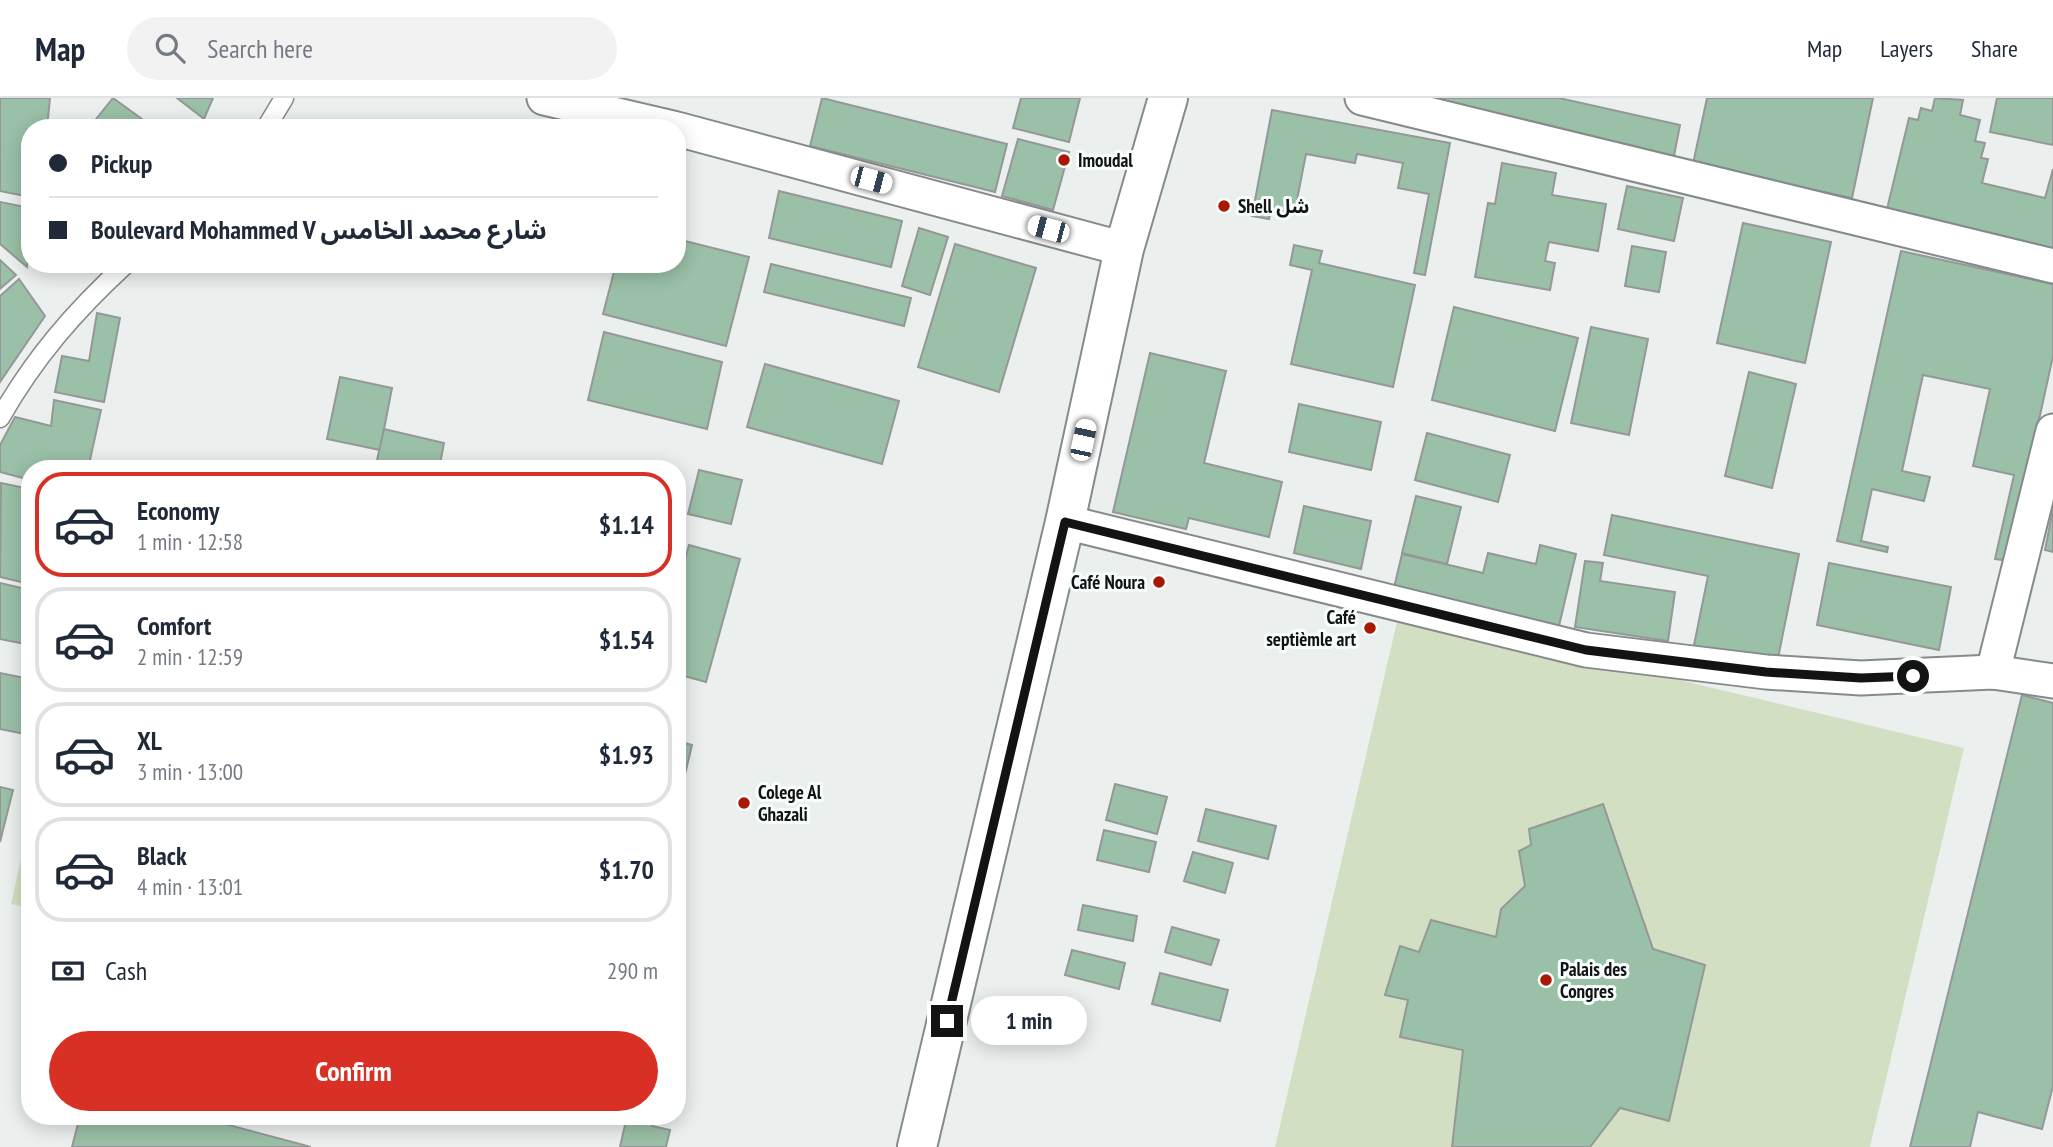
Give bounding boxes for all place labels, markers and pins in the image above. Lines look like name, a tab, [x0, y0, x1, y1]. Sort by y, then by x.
place label: Imoudal	[1078, 148, 1133, 172]
marker: Imoudal	[1056, 152, 1072, 168]
place label: Shell شل	[1238, 194, 1309, 218]
marker: Shell شل	[1216, 198, 1232, 214]
place label: Café Noura	[1071, 570, 1145, 594]
marker: Café Noura	[1151, 574, 1167, 590]
place label: Café septièmle art	[1266, 605, 1356, 651]
marker: Café septièmle art	[1362, 620, 1378, 636]
place label: Colege Al Ghazali	[758, 780, 822, 826]
marker: Colege Al Ghazali	[736, 795, 752, 811]
place label: Palais des Congres	[1560, 957, 1627, 1003]
marker: Palais des Congres	[1538, 972, 1554, 988]

